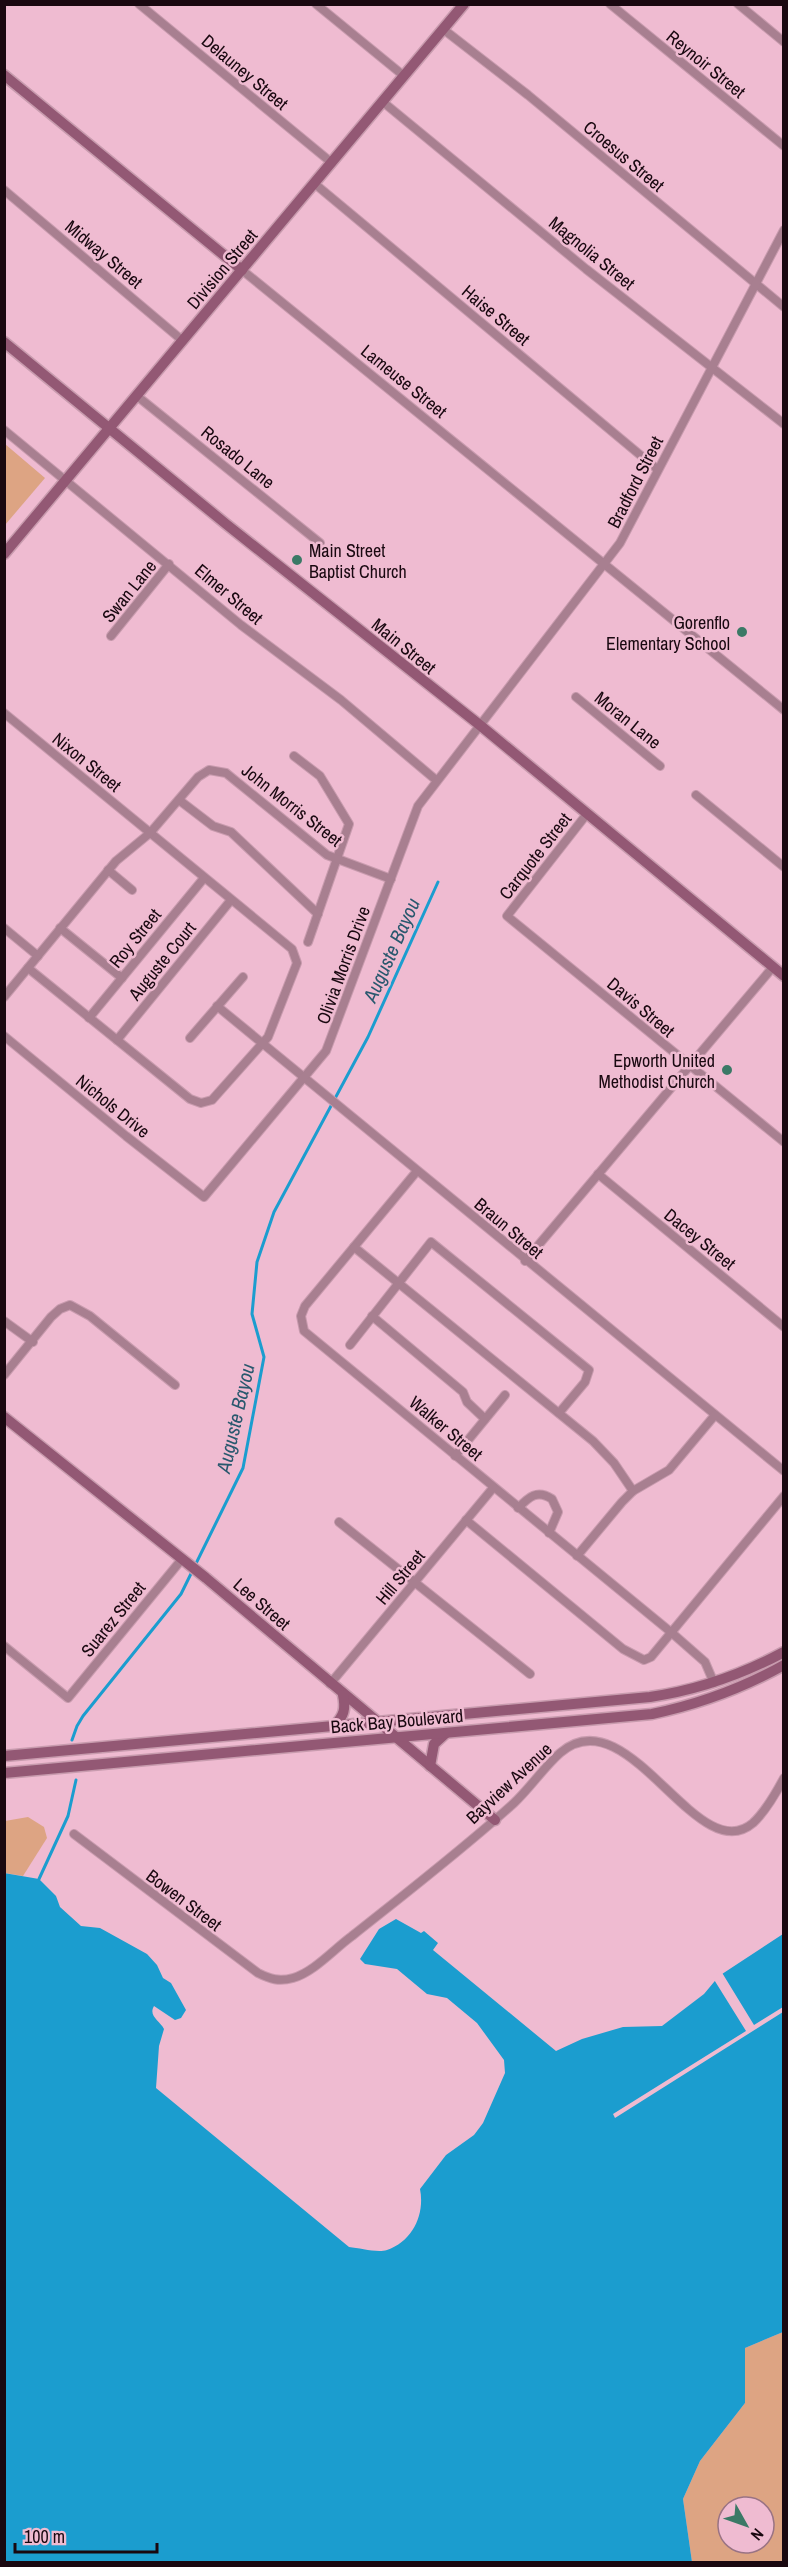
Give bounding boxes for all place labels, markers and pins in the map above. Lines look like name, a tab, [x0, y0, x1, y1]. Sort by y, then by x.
place label: Main Street Baptist Church	[309, 538, 407, 584]
marker: Main Street Baptist Church	[290, 553, 304, 567]
place label: Gorenflo Elementary School	[606, 610, 730, 656]
marker: Gorenflo Elementary School	[735, 625, 749, 639]
place label: Epworth United Methodist Church	[599, 1048, 715, 1094]
marker: Epworth United Methodist Church	[720, 1063, 734, 1077]

